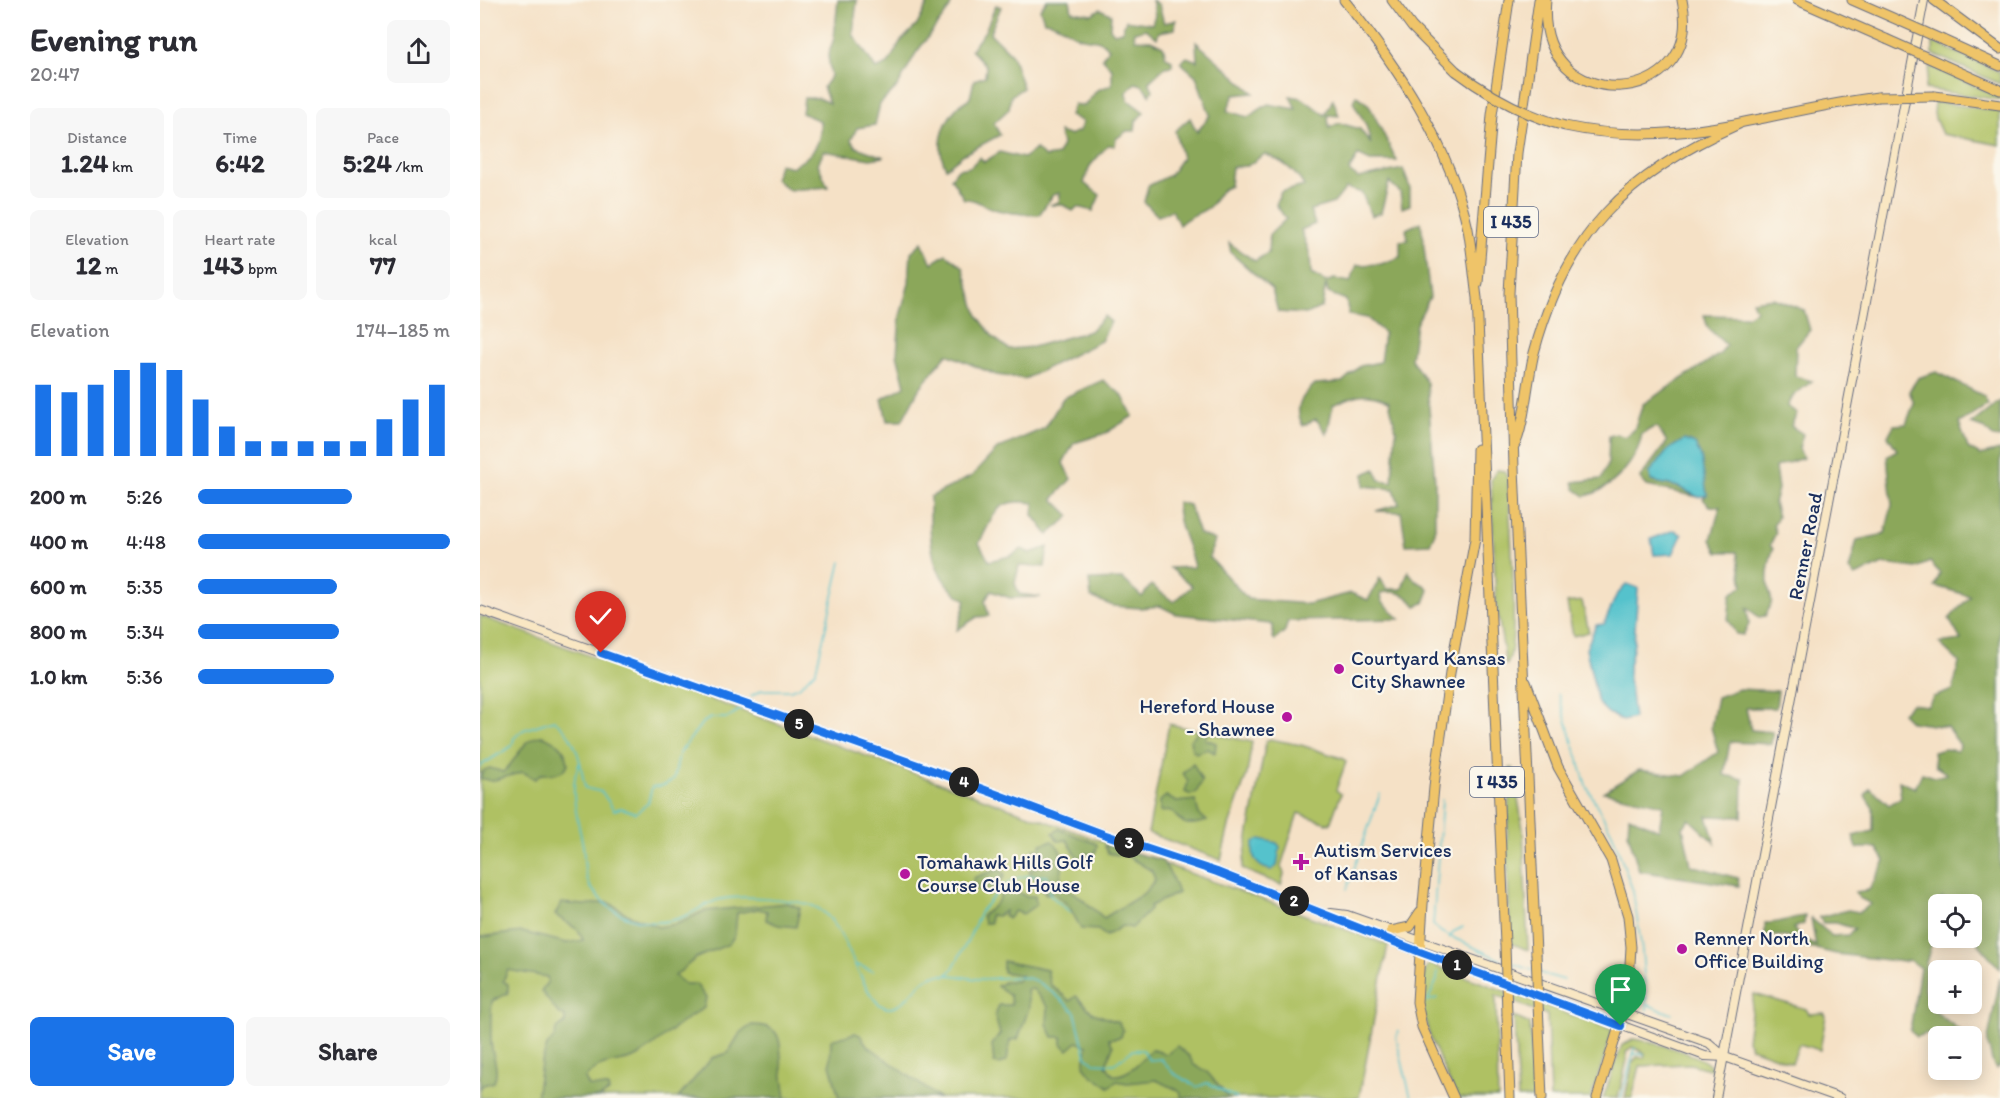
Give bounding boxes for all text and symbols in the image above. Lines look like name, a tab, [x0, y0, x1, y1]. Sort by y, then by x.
text: Evening run	[30, 20, 197, 59]
button: share	[387, 20, 450, 83]
text: 20:47	[30, 62, 80, 86]
text: Distance	[67, 128, 127, 147]
text: Time	[223, 128, 257, 147]
text: Pace	[367, 128, 399, 147]
text: 1.24	[61, 147, 109, 179]
text: 6:42	[215, 147, 265, 179]
text: 5:24	[343, 147, 392, 179]
text: km	[109, 157, 133, 176]
text: /km	[392, 157, 423, 176]
road number: I 435	[1484, 207, 1538, 237]
text: Elevation	[65, 230, 129, 249]
text: Heart rate	[205, 230, 275, 249]
text: kcal	[369, 230, 397, 249]
text: 12	[76, 249, 101, 281]
text: 143	[202, 249, 244, 281]
text: 77	[370, 249, 396, 281]
text: m	[101, 259, 118, 278]
text: bpm	[244, 259, 278, 278]
text: Elevation	[30, 318, 109, 342]
text: 174–185 m	[356, 318, 450, 342]
text: 200 m	[30, 485, 86, 509]
text: 5:26	[126, 485, 163, 509]
street label: Renner Road	[1783, 490, 1827, 602]
text: 400 m	[30, 530, 88, 554]
text: 4:48	[126, 530, 166, 554]
text: 600 m	[30, 575, 87, 599]
text: 5:35	[126, 575, 163, 599]
pin	[575, 591, 626, 653]
icon: check	[584, 600, 617, 633]
text: 800 m	[30, 620, 87, 644]
text: 5:34	[126, 620, 164, 644]
place label: Courtyard Kansas City Shawnee	[1351, 646, 1506, 693]
marker: Courtyard Kansas City Shawnee	[1332, 662, 1346, 676]
text: 1.0 km	[30, 665, 87, 689]
text: 5:36	[126, 665, 163, 689]
place label: Hereford House - Shawnee	[1139, 694, 1275, 741]
pin: 5	[784, 709, 814, 739]
marker: Hereford House - Shawnee	[1280, 710, 1294, 724]
text: 5	[795, 714, 803, 733]
pin: 4	[949, 767, 979, 797]
road number: I 435	[1470, 767, 1524, 797]
text: 4	[959, 772, 969, 791]
pin: 3	[1114, 828, 1144, 858]
text: 3	[1125, 833, 1133, 852]
place label: Autism Services of Kansas	[1314, 838, 1452, 885]
place label: Tomahawk Hills Golf Course Club House	[917, 850, 1093, 897]
marker: Autism Services of Kansas	[1292, 853, 1310, 871]
marker: Tomahawk Hills Golf Course Club House	[898, 867, 912, 881]
pin: 2	[1279, 886, 1309, 916]
text: 2	[1290, 891, 1298, 910]
map controls	[1928, 894, 1982, 1080]
button: locate	[1928, 894, 1982, 948]
place label: Renner North Office Building	[1694, 926, 1824, 973]
marker: Renner North Office Building	[1675, 942, 1689, 956]
pin: 1	[1442, 950, 1472, 980]
text: 1	[1453, 955, 1461, 974]
button: +	[1928, 960, 1982, 1014]
pin	[1595, 964, 1646, 1026]
icon: arrive	[1604, 973, 1637, 1006]
button: Save	[30, 1017, 234, 1086]
button: Share	[246, 1017, 450, 1086]
button: −	[1928, 1026, 1982, 1080]

